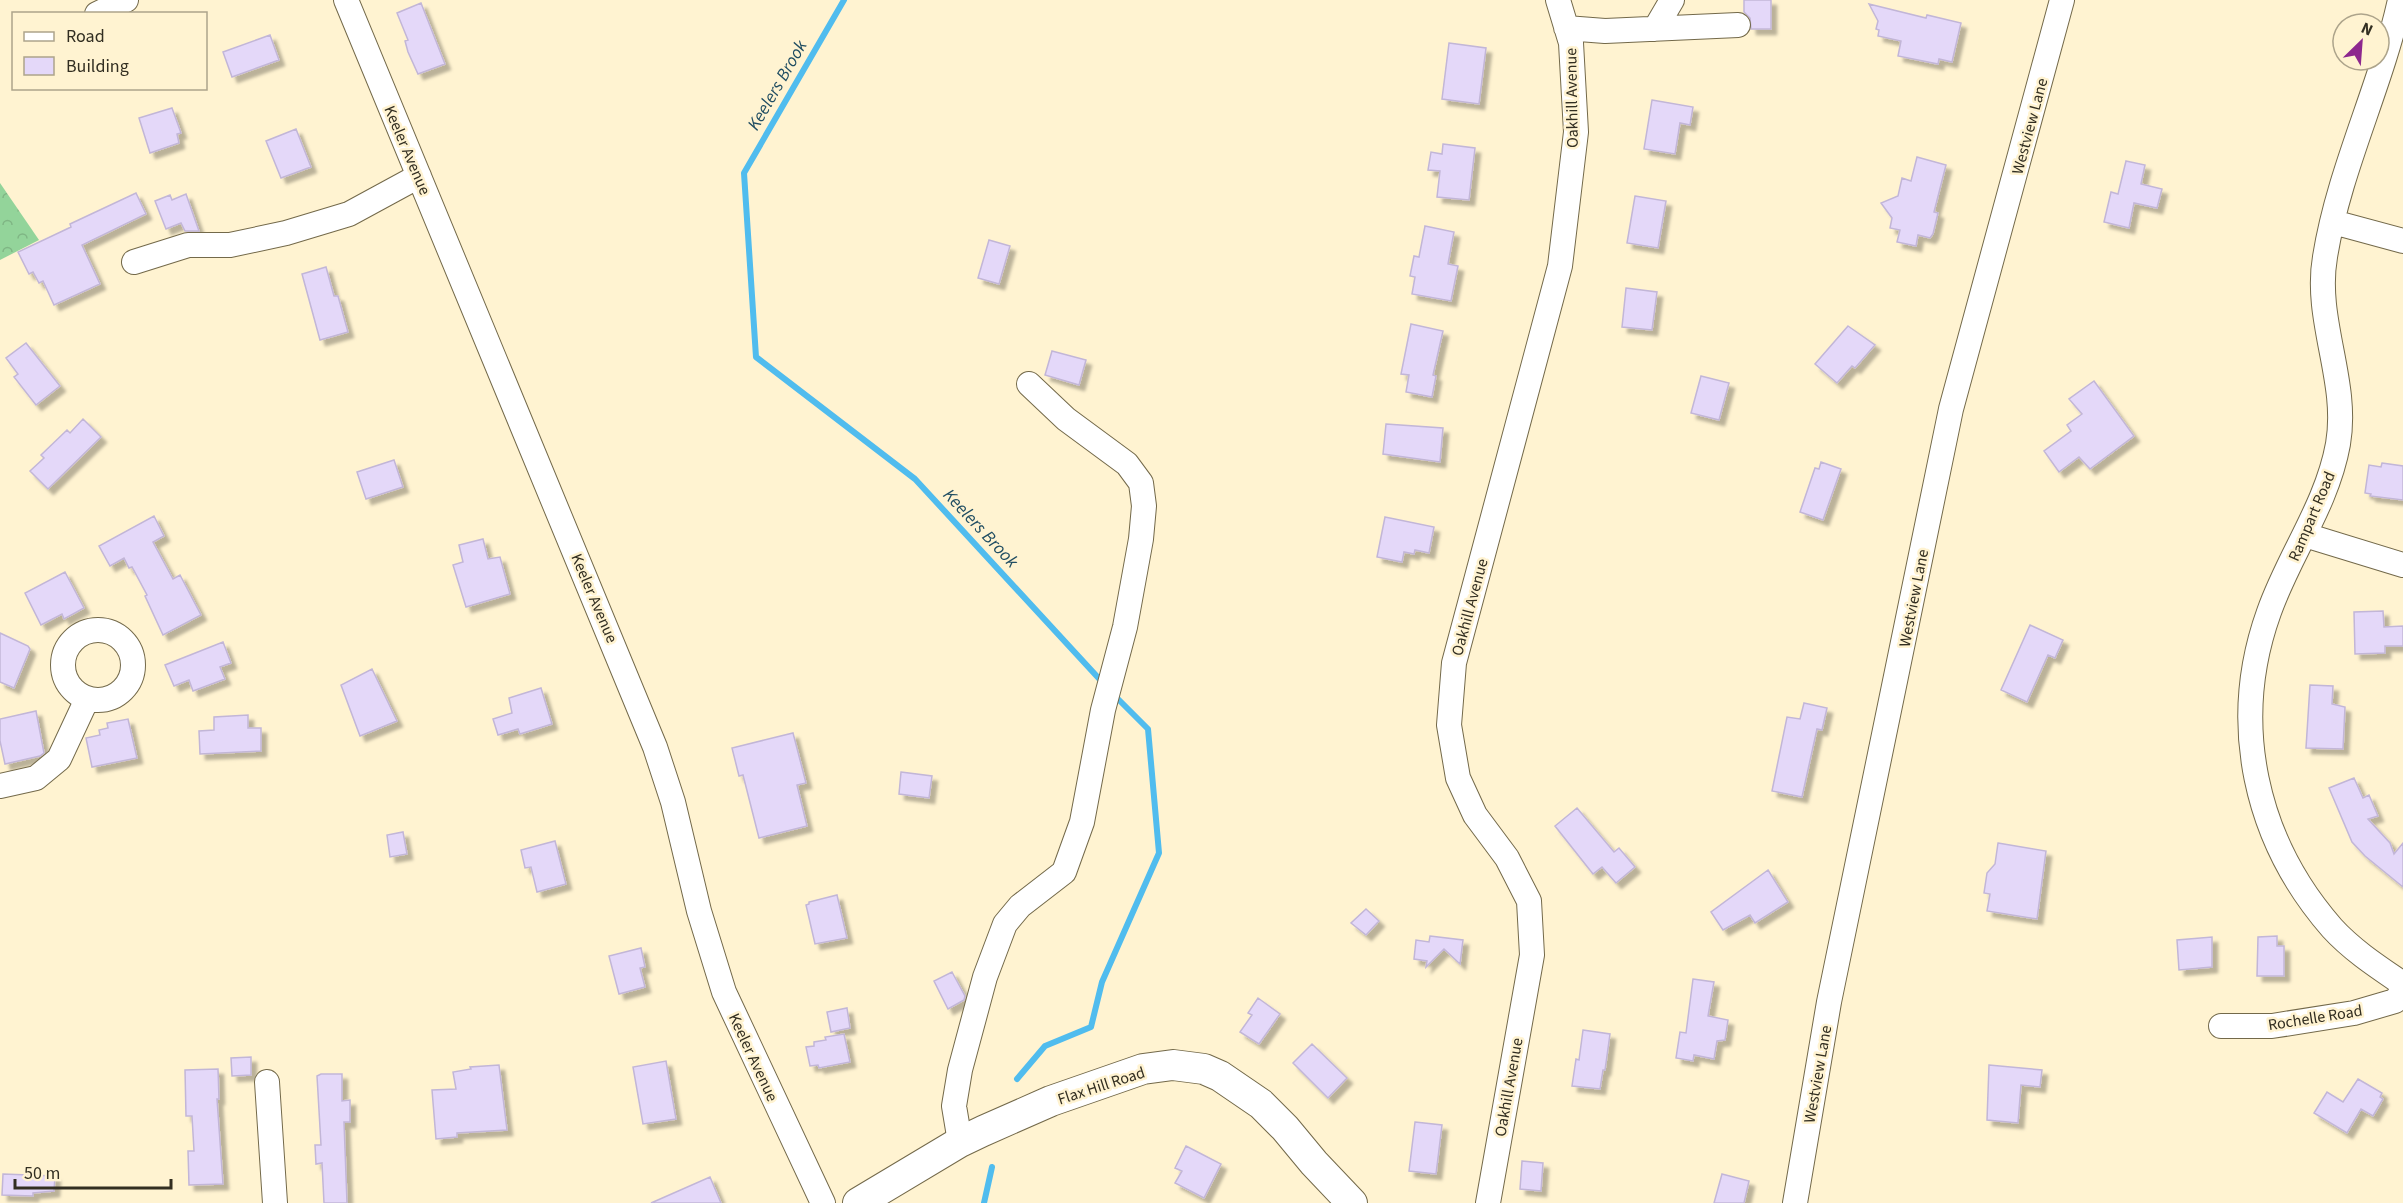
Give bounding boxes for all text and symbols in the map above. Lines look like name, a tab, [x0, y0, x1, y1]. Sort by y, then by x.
legend	[12, 12, 207, 90]
north arrow	[2331, 12, 2391, 72]
text: N	[2357, 17, 2376, 42]
text: Road	[66, 24, 105, 49]
water label: Keelers Brook	[742, 35, 814, 135]
street label: Oakhill Avenue	[1560, 48, 1584, 148]
text: Building	[66, 54, 129, 79]
street label: Westview Lane	[2007, 76, 2053, 177]
street label: Keeler Avenue	[378, 102, 436, 199]
street label: Rampart Road	[2283, 468, 2341, 565]
water label: Keelers Brook	[937, 483, 1024, 574]
street label: Westview Lane	[1894, 547, 1934, 649]
street label: Keeler Avenue	[565, 550, 623, 647]
street label: Oakhill Avenue	[1446, 556, 1494, 658]
street label: Rochelle Road	[2266, 1000, 2364, 1036]
street label: Keeler Avenue	[723, 1010, 783, 1105]
street label: Westview Lane	[1799, 1023, 1837, 1125]
street label: Oakhill Avenue	[1489, 1036, 1529, 1138]
street label: Flax Hill Road	[1055, 1062, 1148, 1110]
scale bar	[15, 1152, 171, 1190]
text: 50 m	[24, 1161, 60, 1186]

